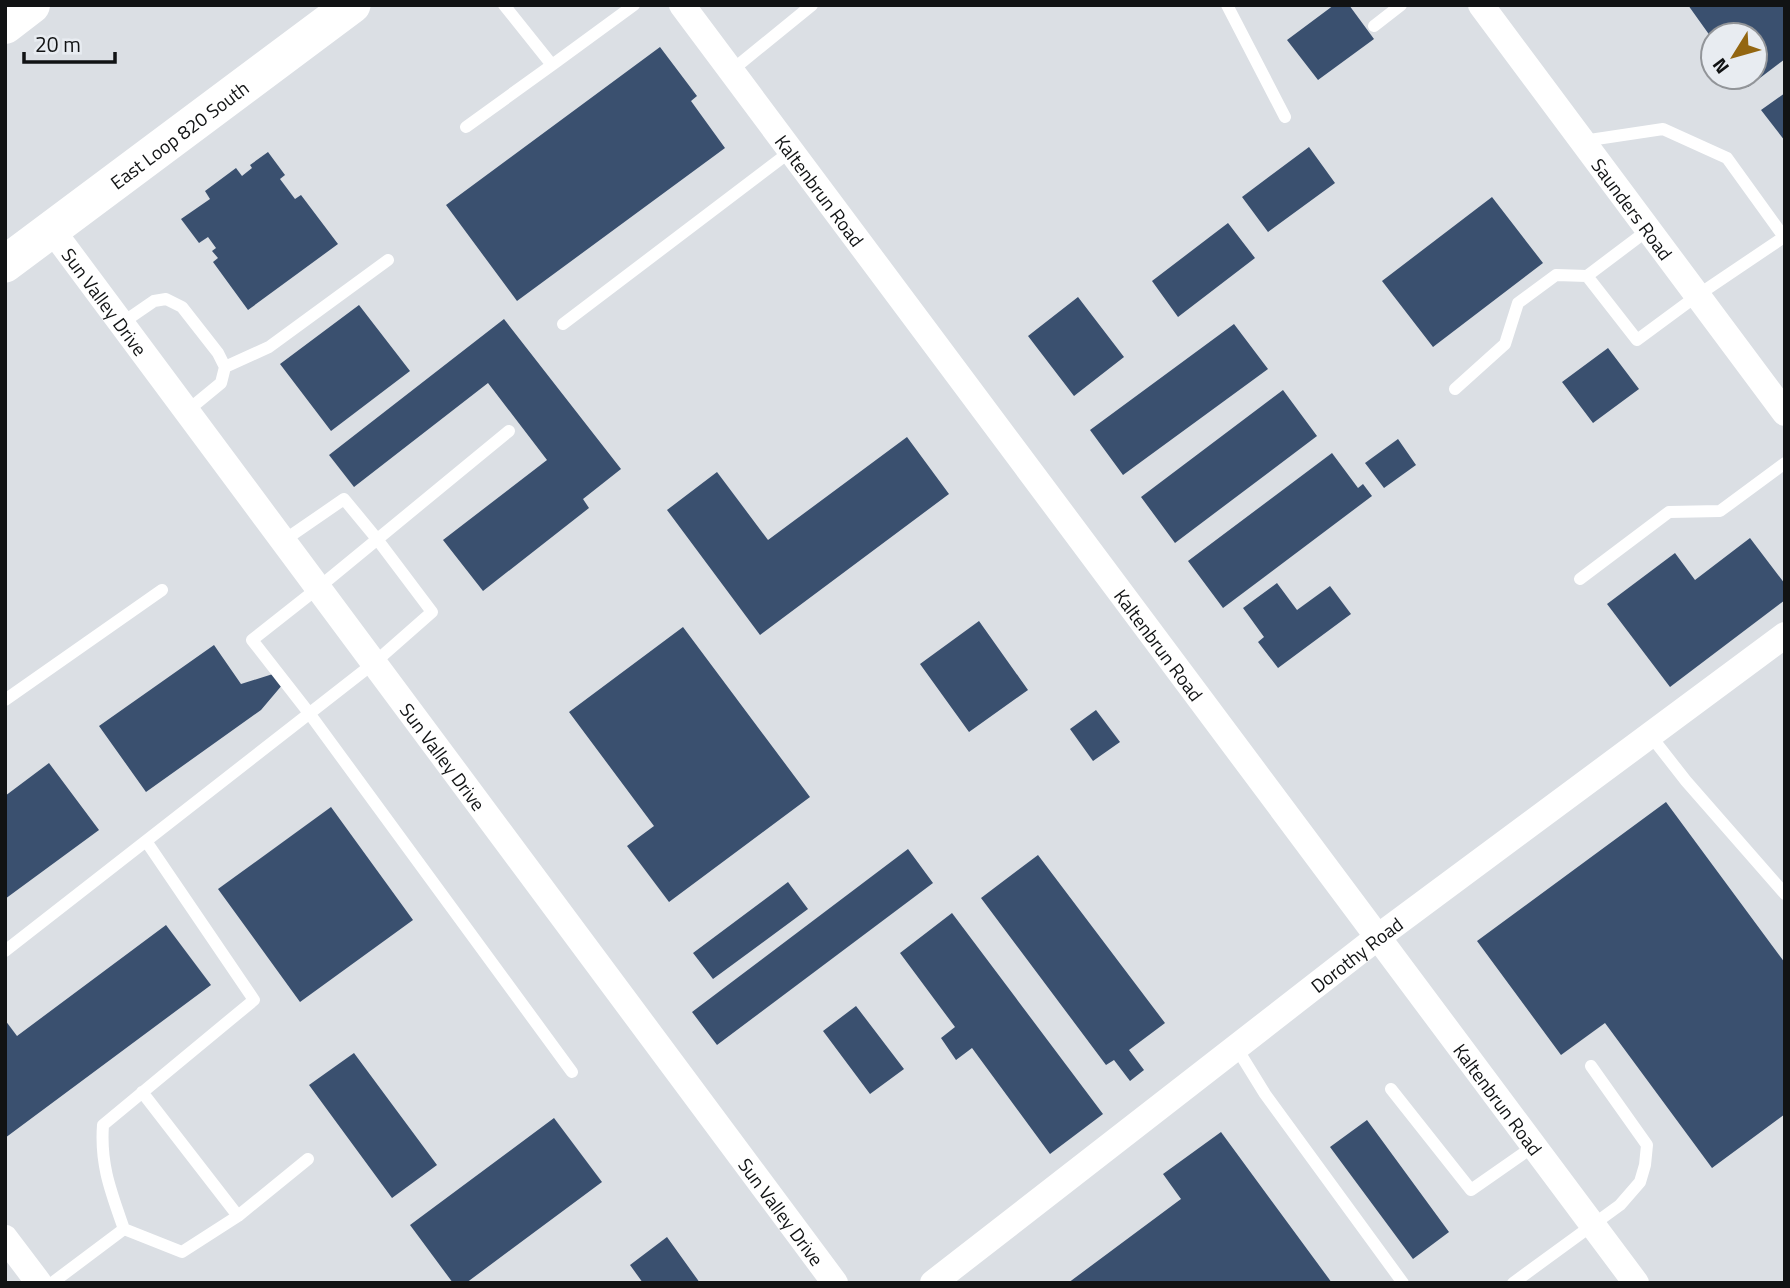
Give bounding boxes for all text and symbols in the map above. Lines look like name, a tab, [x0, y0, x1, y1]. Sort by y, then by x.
scale bar	[24, 21, 116, 65]
north arrow	[1699, 21, 1769, 91]
text: 20 m	[35, 28, 81, 60]
text: N	[1704, 53, 1736, 81]
street label: East Loop 820 South	[104, 73, 254, 196]
street label: Kaltenbrun Road	[769, 128, 872, 252]
street label: Saunders Road	[1585, 152, 1680, 266]
street label: Sun Valley Drive	[55, 241, 155, 361]
street label: Kaltenbrun Road	[1108, 582, 1211, 707]
street label: Sun Valley Drive	[394, 696, 493, 816]
street label: Dorothy Road	[1304, 909, 1409, 999]
street label: Kaltenbrun Road	[1447, 1037, 1550, 1161]
street label: Sun Valley Drive	[732, 1151, 832, 1271]

